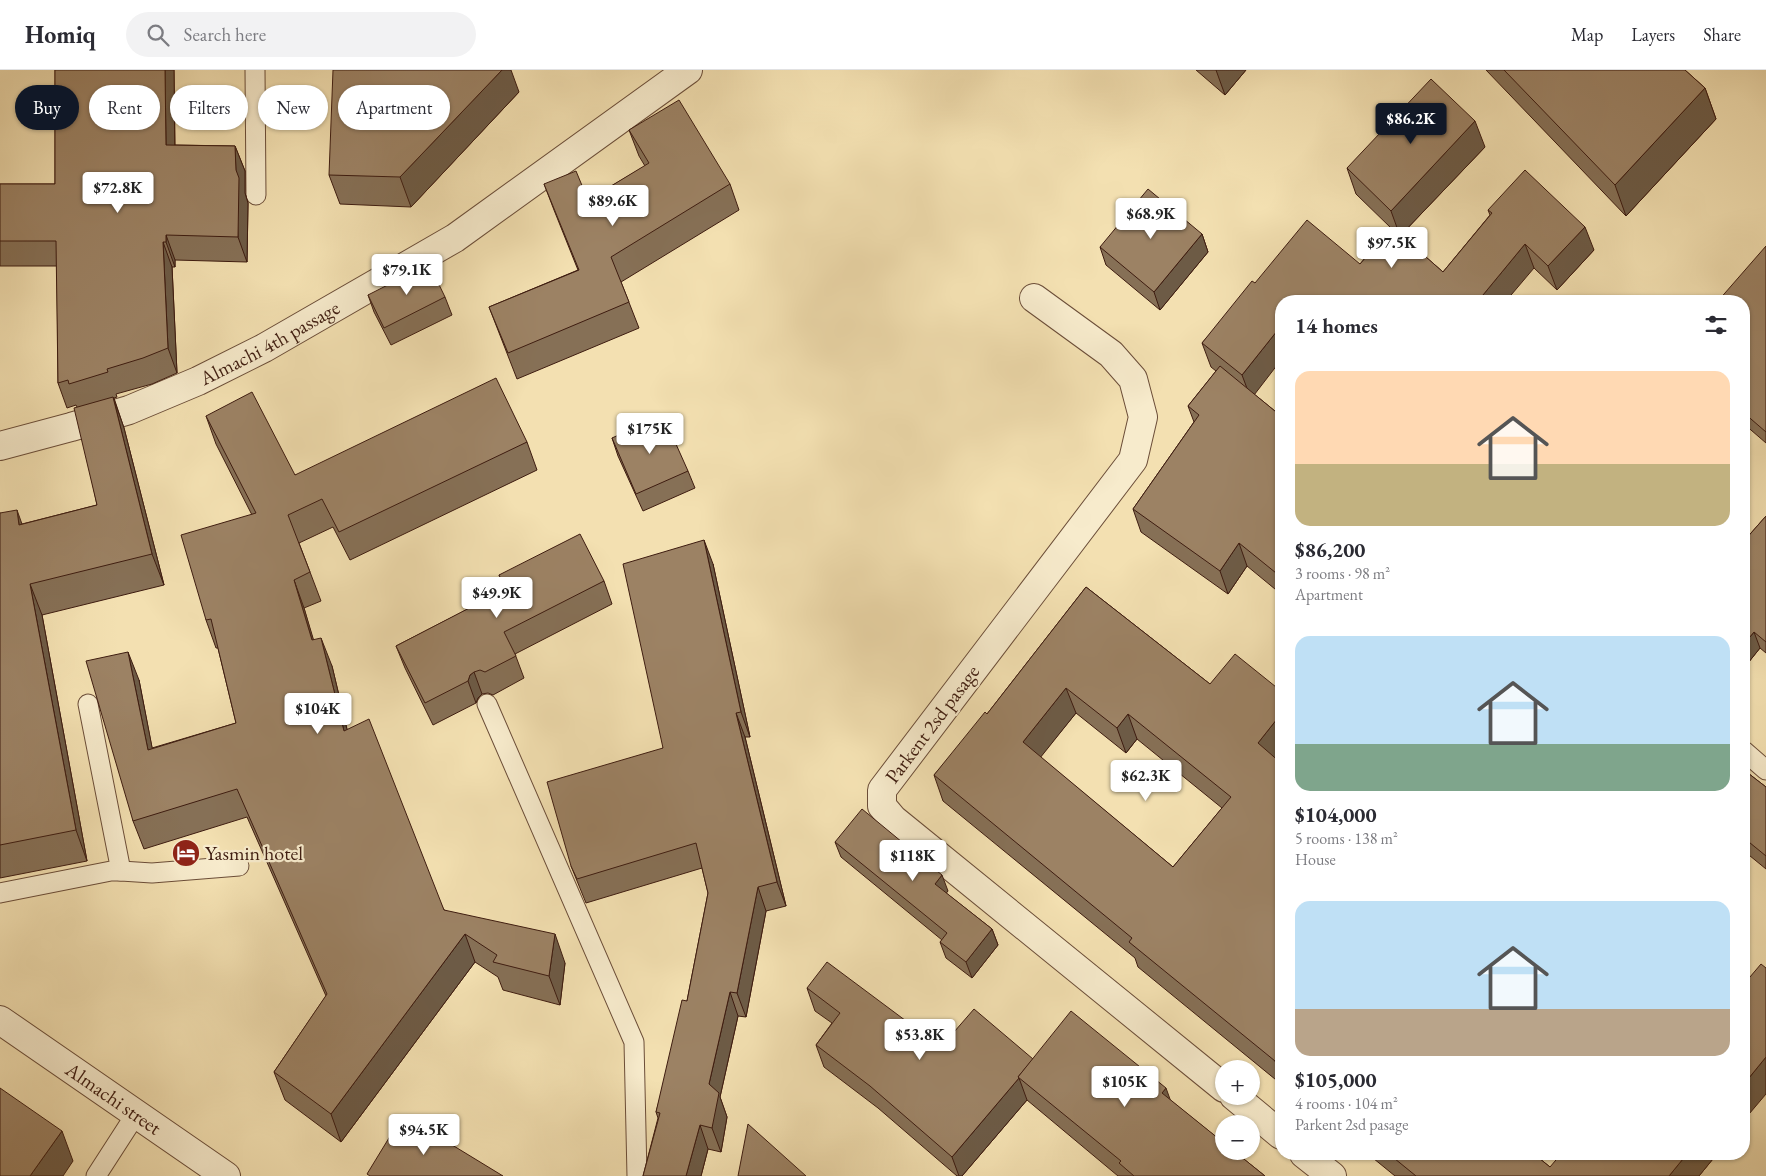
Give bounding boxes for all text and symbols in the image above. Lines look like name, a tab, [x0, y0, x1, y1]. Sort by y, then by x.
search box	[126, 12, 476, 57]
text: Homiq	[25, 19, 96, 50]
icon: search	[144, 21, 172, 49]
text: Search here	[184, 22, 266, 47]
text: Map	[1571, 23, 1603, 46]
text: Layers	[1631, 23, 1675, 46]
text: Share	[1703, 23, 1741, 46]
chip: Buy	[15, 85, 79, 130]
chip: Rent	[89, 85, 160, 130]
chip: Filters	[170, 85, 248, 130]
chip: New	[258, 85, 328, 130]
chip: Apartment	[338, 85, 450, 130]
pin: $86.2K	[1370, 102, 1452, 145]
text: $86.2K	[1387, 108, 1435, 129]
pin: $72.8K	[77, 172, 159, 214]
text: $72.8K	[94, 177, 142, 198]
pin: $89.6K	[572, 184, 654, 227]
text: $89.6K	[589, 190, 637, 211]
pin: $68.9K	[1110, 198, 1192, 240]
text: $68.9K	[1127, 203, 1175, 224]
pin: $97.5K	[1351, 226, 1433, 269]
text: $97.5K	[1368, 232, 1416, 253]
pin: $79.1K	[366, 254, 448, 296]
text: $79.1K	[383, 259, 431, 280]
street label: Almachi 4th passage	[195, 294, 344, 391]
icon: filters	[1702, 311, 1730, 339]
text: 14 homes	[1295, 312, 1378, 339]
icon: home	[1468, 403, 1558, 493]
pin: $175K	[615, 412, 685, 455]
text: $175K	[628, 418, 672, 439]
text: $86,200	[1295, 536, 1365, 563]
text: 3 rooms · 98 m²	[1295, 563, 1390, 584]
pin: $49.9K	[456, 576, 538, 619]
text: $49.9K	[473, 582, 521, 603]
text: Apartment	[1295, 584, 1363, 605]
street label: Parkent 2sd pasage	[879, 659, 985, 788]
icon: home	[1468, 668, 1558, 758]
pin: $104K	[283, 692, 353, 735]
text: $104K	[296, 698, 340, 719]
pin: $62.3K	[1105, 760, 1187, 802]
text: $62.3K	[1122, 765, 1170, 786]
text: $104,000	[1295, 801, 1377, 828]
text: 5 rooms · 138 m²	[1295, 828, 1398, 849]
hotel icon: Yasmin hotel	[171, 838, 201, 868]
place label: Yasmin hotel	[205, 840, 303, 866]
pin: $118K	[878, 840, 948, 882]
text: $118K	[891, 845, 935, 866]
text: House	[1295, 849, 1336, 870]
icon: home	[1468, 933, 1558, 1023]
pin: $53.8K	[879, 1018, 961, 1061]
text: $53.8K	[896, 1024, 944, 1045]
street label: Almachi street	[60, 1056, 167, 1141]
map controls	[1215, 1060, 1260, 1160]
button: +	[1215, 1060, 1260, 1105]
pin: $105K	[1090, 1066, 1160, 1108]
text: $105,000	[1295, 1066, 1377, 1093]
text: $105K	[1103, 1071, 1147, 1092]
text: 4 rooms · 104 m²	[1295, 1093, 1398, 1114]
pin: $94.5K	[383, 1114, 465, 1156]
text: Parkent 2sd pasage	[1295, 1114, 1408, 1135]
button: −	[1215, 1115, 1260, 1160]
text: $94.5K	[400, 1119, 448, 1140]

